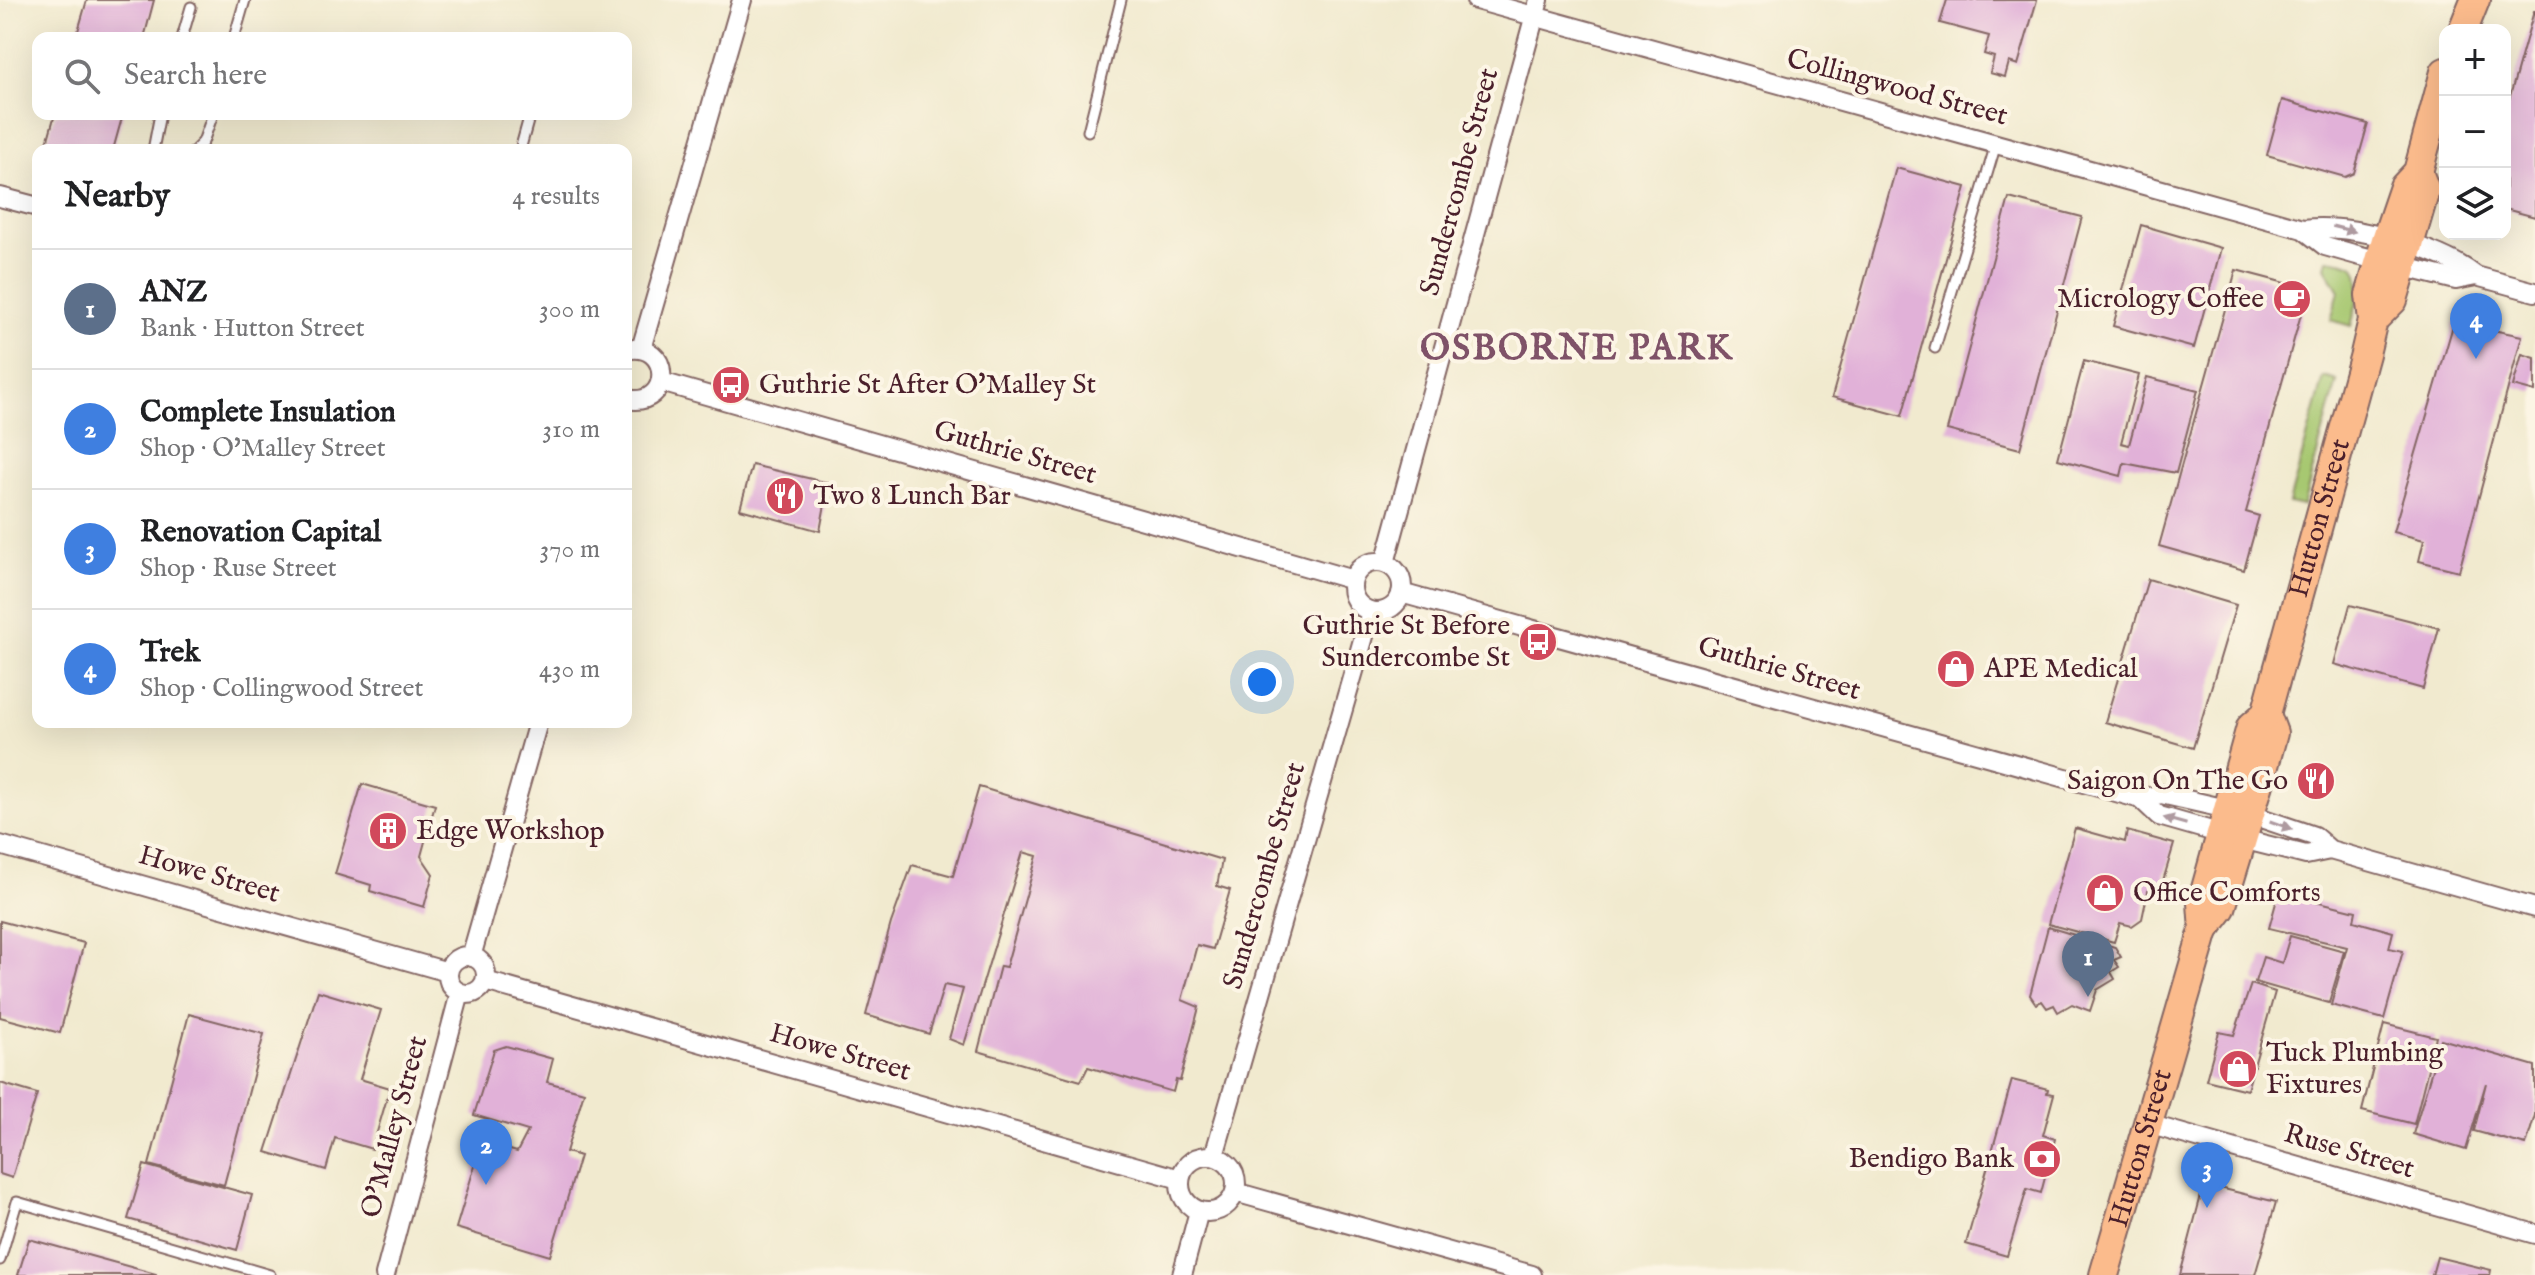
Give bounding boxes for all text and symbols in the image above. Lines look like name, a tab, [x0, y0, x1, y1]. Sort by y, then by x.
map controls	[2439, 24, 2511, 240]
button: +	[2439, 24, 2511, 96]
search box	[32, 32, 632, 120]
street label: Collingwood Street	[1783, 42, 2012, 134]
icon: search	[60, 54, 104, 98]
text: Search here	[124, 57, 267, 95]
street label: Sundercombe Street	[1413, 64, 1507, 300]
button: −	[2439, 96, 2511, 168]
button: layers	[2439, 168, 2511, 240]
text: Nearby	[64, 175, 170, 218]
text: 4 results	[512, 180, 600, 213]
one-way arrow	[2332, 224, 2357, 236]
text: ANZ	[140, 274, 207, 312]
cafe icon: Micrology Coffee	[2271, 278, 2313, 320]
place label: Micrology Coffee	[2057, 282, 2264, 317]
text: 1	[85, 293, 95, 326]
text: 300 m	[539, 293, 600, 326]
pin: 4	[2450, 293, 2502, 359]
text: Bank · Hutton Street	[140, 312, 365, 345]
district label: OSBORNE PARK	[1420, 326, 1734, 372]
bus stop icon: Guthrie St After O'Malley St	[710, 364, 752, 406]
place label: Guthrie St After O'Malley St	[759, 368, 1097, 403]
text: Complete Insulation	[140, 394, 396, 432]
text: 2	[84, 413, 96, 446]
text: 310 m	[542, 413, 600, 446]
street label: Guthrie Street	[930, 413, 1101, 493]
text: Shop · O'Malley Street	[140, 432, 386, 465]
street label: Hutton Street	[2281, 434, 2358, 601]
restaurant icon: Two 8 Lunch Bar	[764, 475, 806, 517]
place label: Two 8 Lunch Bar	[813, 479, 1011, 514]
text: Renovation Capital	[140, 514, 381, 552]
text: 3	[85, 533, 95, 566]
text: 370 m	[540, 533, 600, 566]
text: Shop · Ruse Street	[140, 552, 337, 585]
place label: Guthrie St Before Sundercombe St	[1303, 609, 1510, 676]
bus stop icon: Guthrie St Before Sundercombe St	[1517, 621, 1559, 663]
street label: Guthrie Street	[1694, 629, 1865, 709]
text: Trek	[140, 634, 200, 672]
shop icon: APE Medical	[1935, 648, 1977, 690]
place label: APE Medical	[1983, 652, 2138, 687]
text: 4	[84, 653, 96, 686]
text: 430 m	[539, 653, 600, 686]
your location	[1242, 662, 1282, 702]
text: Shop · Collingwood Street	[140, 672, 423, 705]
street label: Sundercombe Street	[1216, 758, 1314, 993]
restaurant icon: Saigon On The Go	[2295, 760, 2337, 802]
place label: Saigon On The Go	[2067, 764, 2288, 799]
building icon: Edge Workshop	[367, 810, 409, 852]
place label: Edge Workshop	[416, 814, 605, 849]
one-way arrow	[2162, 814, 2187, 826]
one-way arrow	[2269, 819, 2293, 831]
street label: Howe Street	[134, 838, 284, 912]
shop icon: Office Comforts	[2084, 872, 2126, 914]
place label: Office Comforts	[2133, 876, 2321, 911]
pin: 1	[2062, 931, 2114, 997]
street label: Howe Street	[765, 1016, 915, 1090]
street label: O'Malley Street	[354, 1032, 436, 1222]
place label: Tuck Plumbing Fixtures	[2266, 1036, 2445, 1103]
shop icon: Tuck Plumbing Fixtures	[2217, 1048, 2259, 1090]
street label: Hutton Street	[2101, 1065, 2180, 1231]
street label: Ruse Street	[2280, 1117, 2419, 1187]
pin: 2	[460, 1119, 512, 1185]
bank icon: Bendigo Bank	[2021, 1138, 2063, 1180]
place label: Bendigo Bank	[1848, 1142, 2015, 1177]
pin: 3	[2181, 1142, 2233, 1208]

